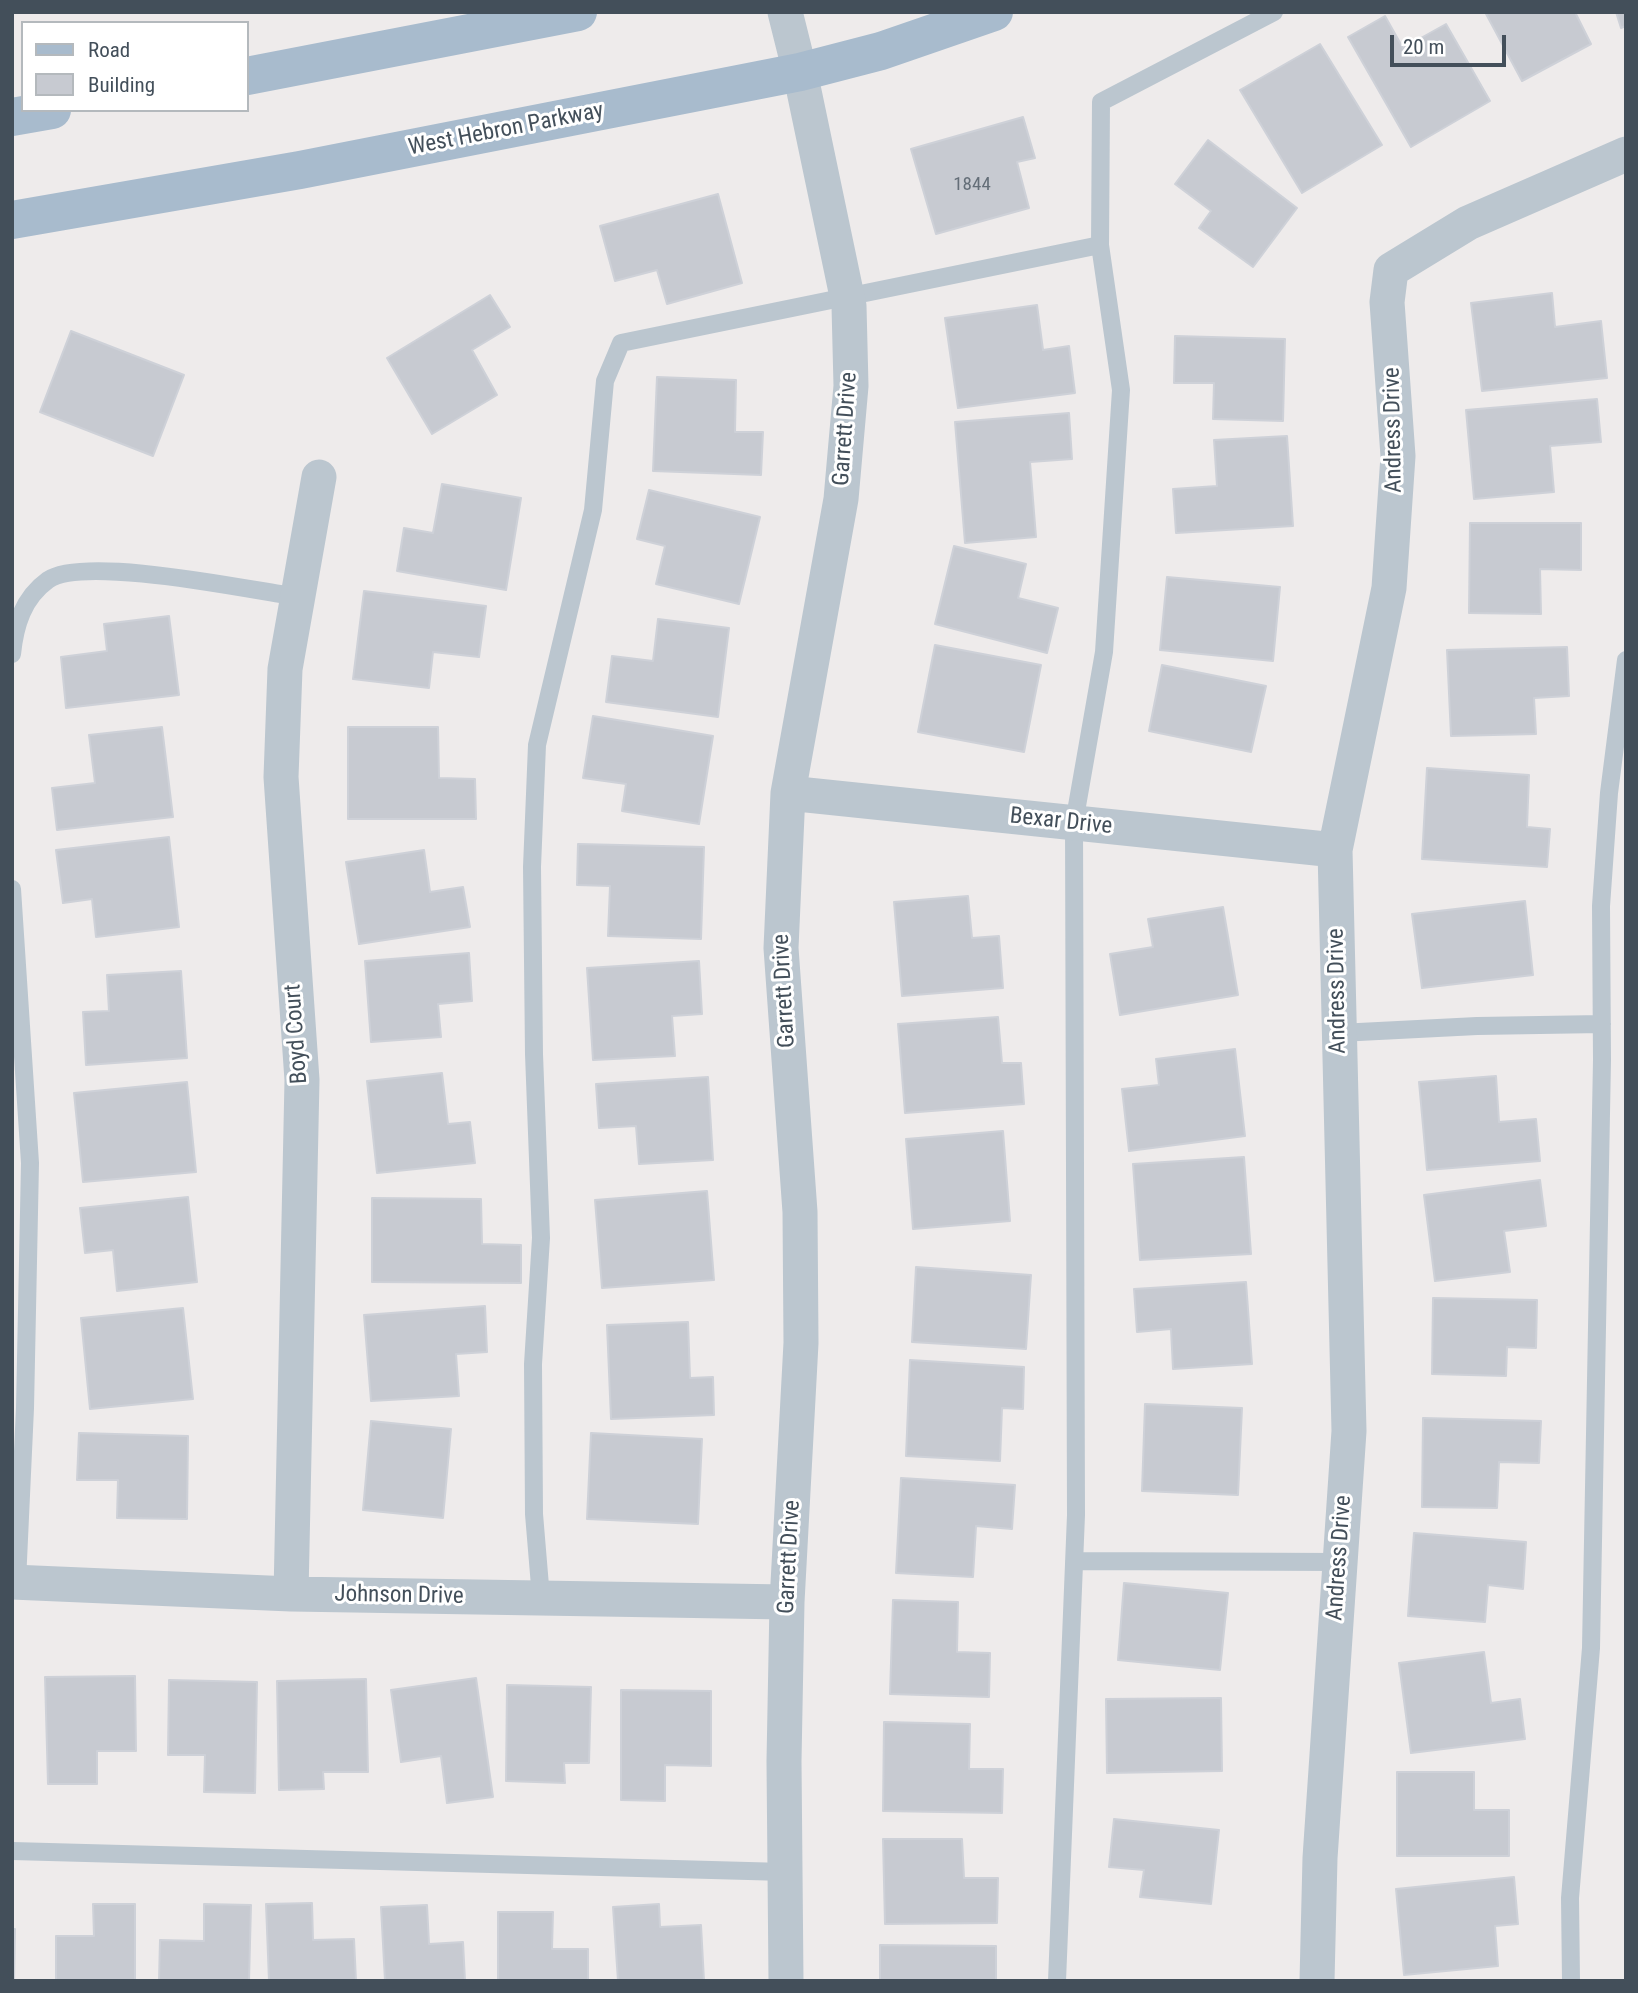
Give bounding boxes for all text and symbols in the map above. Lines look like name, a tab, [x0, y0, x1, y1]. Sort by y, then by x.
legend	[21, 21, 248, 112]
scale bar	[1393, 21, 1508, 65]
text: 20 m	[1403, 35, 1444, 59]
text: Road	[88, 38, 130, 62]
text: Building	[88, 73, 155, 97]
street label: West Hebron Parkway	[406, 98, 606, 162]
house number: 1844	[953, 174, 991, 196]
street label: Andress Drive	[1379, 367, 1409, 493]
street label: Garrett Drive	[828, 371, 864, 487]
street label: Bexar Drive	[1009, 803, 1113, 841]
street label: Andress Drive	[1323, 928, 1353, 1054]
street label: Garrett Drive	[768, 933, 802, 1049]
street label: Boyd Court	[280, 983, 314, 1085]
street label: Andress Drive	[1322, 1494, 1358, 1622]
street label: Garrett Drive	[773, 1499, 807, 1615]
street label: Johnson Drive	[334, 1581, 464, 1611]

